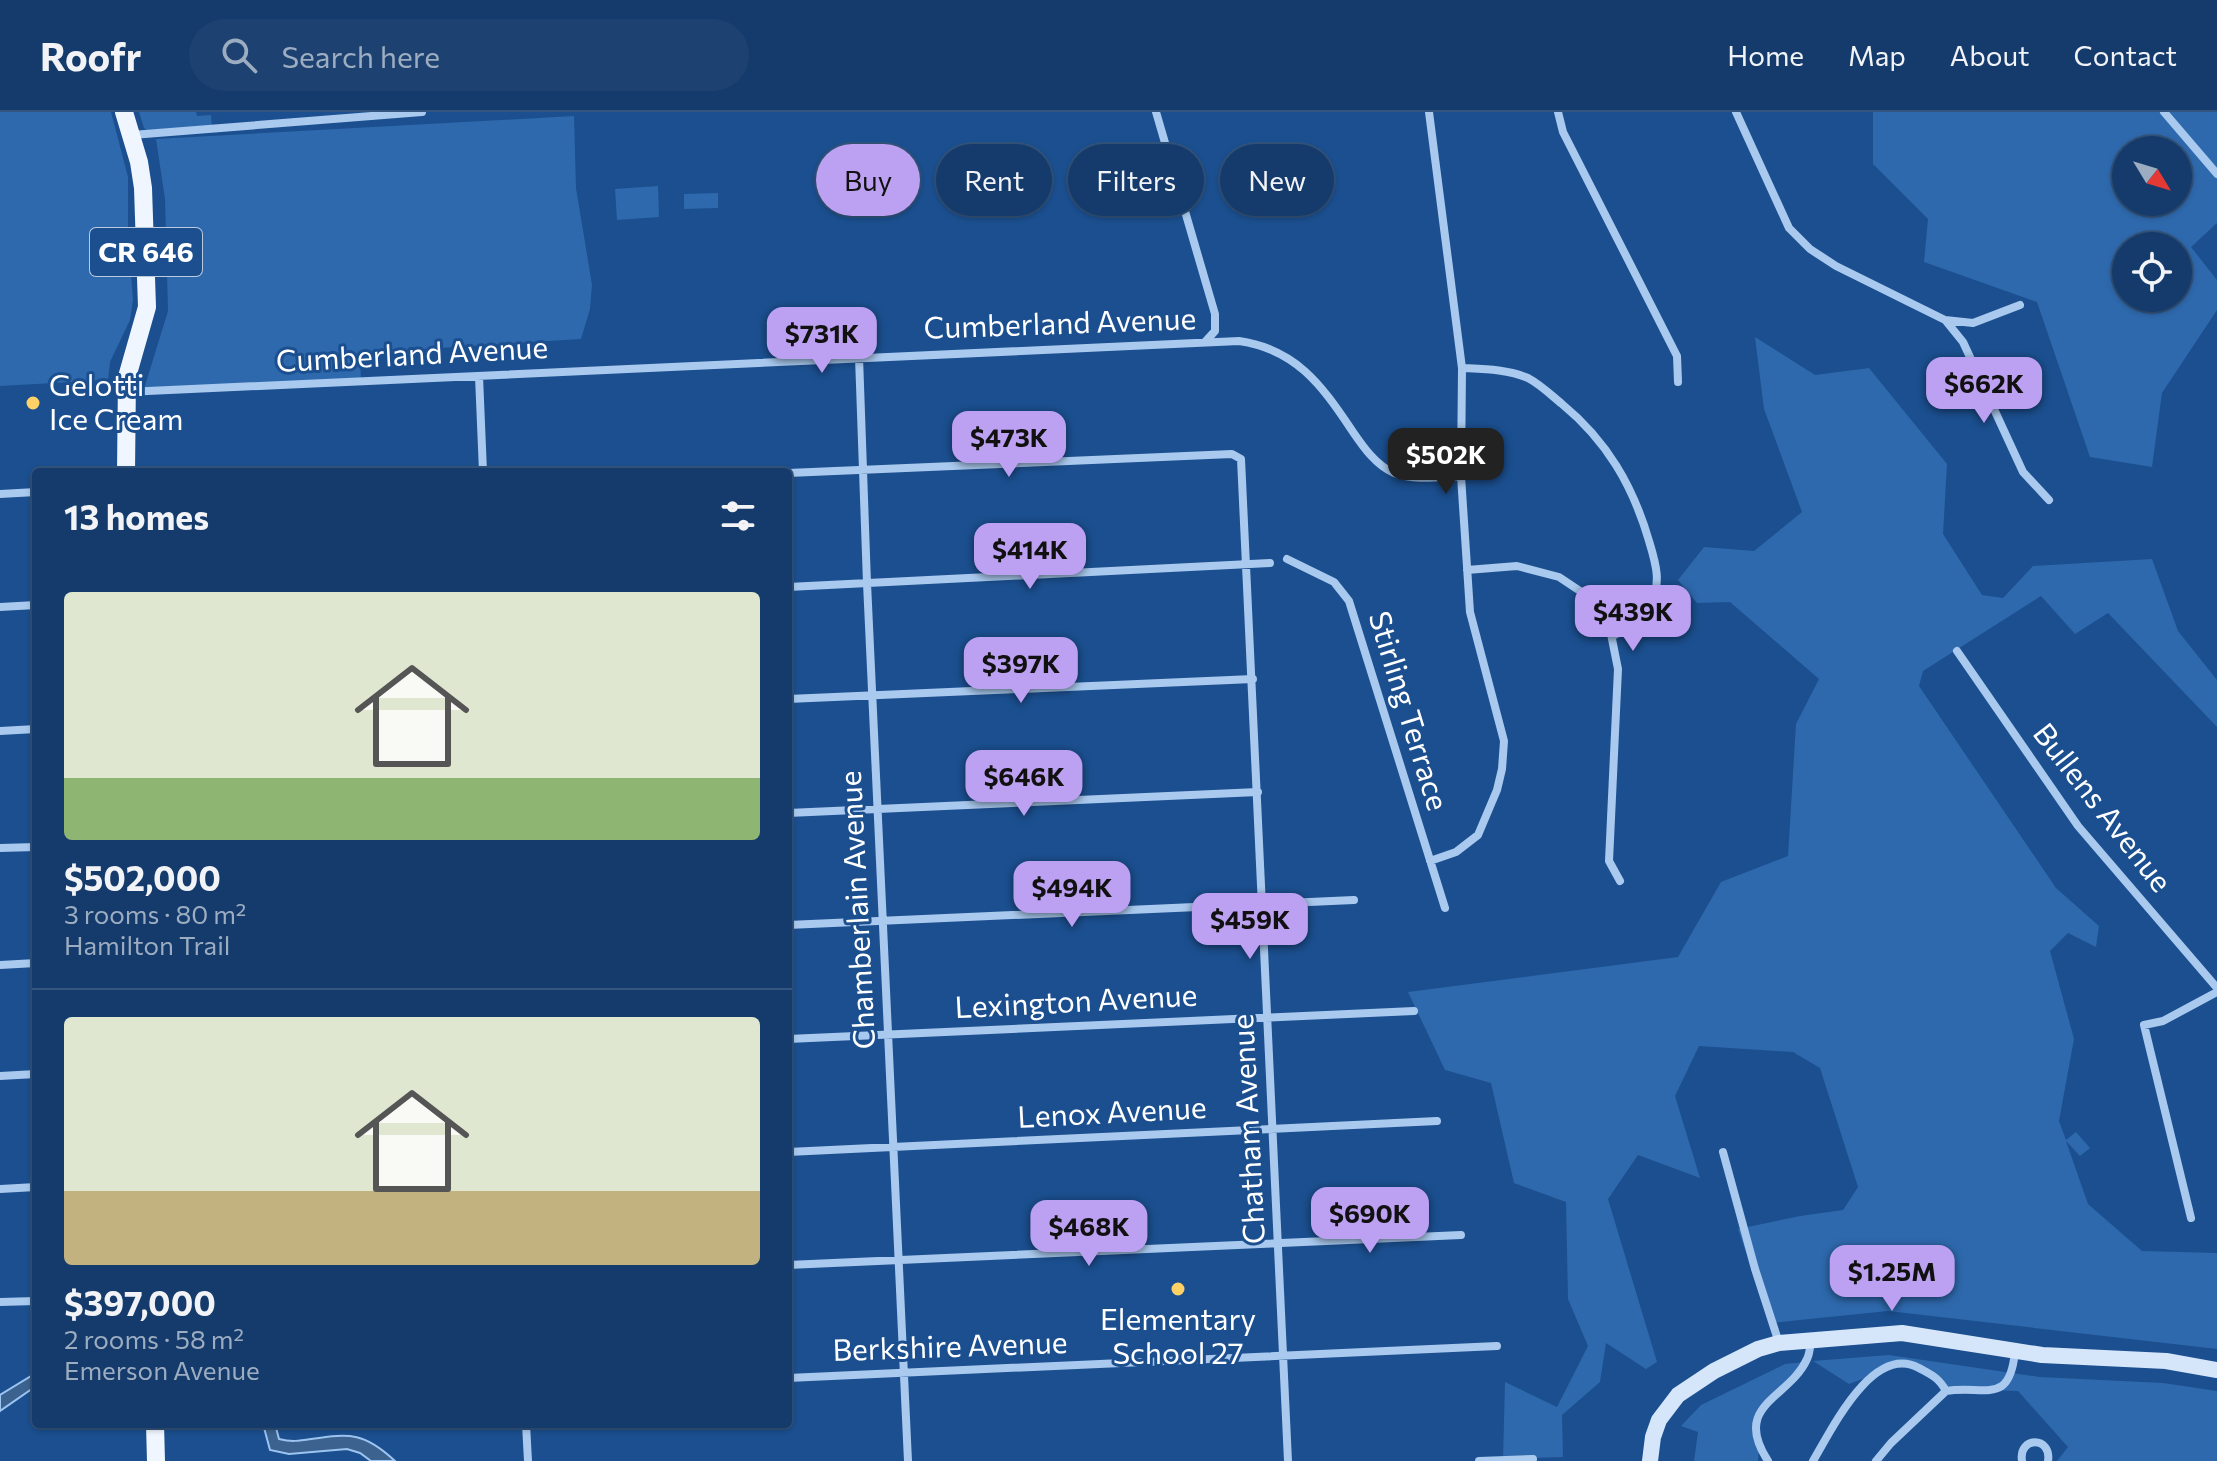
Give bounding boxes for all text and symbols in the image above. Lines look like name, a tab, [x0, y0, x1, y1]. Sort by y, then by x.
search box	[189, 19, 749, 91]
text: Roofr	[40, 32, 141, 79]
icon: search	[217, 33, 261, 77]
text: Search here	[281, 37, 440, 74]
text: Home	[1727, 38, 1804, 72]
text: Map	[1848, 38, 1906, 72]
text: About	[1950, 38, 2030, 72]
text: Contact	[2074, 38, 2177, 72]
north arrow	[2112, 136, 2192, 216]
map controls	[2112, 136, 2192, 312]
chip: Buy	[816, 144, 920, 216]
chip: Rent	[936, 144, 1052, 216]
chip: Filters	[1068, 144, 1204, 216]
chip: New	[1220, 144, 1334, 216]
road number: CR 646	[90, 228, 202, 276]
button: locate	[2112, 232, 2192, 312]
street label: Cumberland Avenue	[923, 298, 1197, 345]
pin: $731K	[766, 307, 878, 375]
text: $731K	[785, 317, 859, 348]
street label: Cumberland Avenue	[275, 327, 549, 378]
pin: $662K	[1928, 357, 2040, 425]
place label: Gelotti Ice Cream	[49, 365, 184, 436]
text: $662K	[1944, 367, 2024, 398]
marker: Gelotti Ice Cream	[24, 394, 42, 412]
pin: $473K	[953, 411, 1065, 479]
text: $473K	[970, 421, 1048, 452]
pin: $502K	[1390, 428, 1502, 496]
text: $502K	[1406, 438, 1486, 469]
icon: filters	[716, 494, 760, 538]
text: 13 homes	[64, 495, 209, 537]
pin: $414K	[974, 523, 1086, 591]
text: $414K	[992, 533, 1068, 564]
pin: $439K	[1577, 585, 1689, 653]
text: $439K	[1593, 595, 1673, 626]
street label: Stirling Terrace	[1363, 606, 1458, 814]
pin: $397K	[965, 637, 1077, 705]
icon: home	[340, 644, 484, 788]
text: $397K	[982, 647, 1060, 678]
street label: Bullens Avenue	[2027, 715, 2181, 898]
pin: $646K	[968, 750, 1080, 818]
text: $646K	[983, 760, 1065, 791]
street label: Chamberlain Avenue	[830, 770, 881, 1050]
text: $502,000	[64, 856, 221, 898]
pin: $494K	[1016, 861, 1128, 929]
text: $494K	[1031, 871, 1113, 902]
pin: $459K	[1194, 893, 1306, 961]
text: 3 rooms · 80 m²	[64, 898, 246, 929]
text: $459K	[1210, 903, 1290, 934]
text: Hamilton Trail	[64, 929, 230, 960]
street label: Lexington Avenue	[954, 975, 1198, 1024]
street label: Chatham Avenue	[1222, 1013, 1271, 1245]
icon: home	[340, 1069, 484, 1213]
street label: Lenox Avenue	[1016, 1087, 1207, 1134]
pin: $690K	[1314, 1187, 1426, 1255]
text: $690K	[1329, 1197, 1411, 1228]
pin: $468K	[1033, 1200, 1145, 1268]
text: $468K	[1048, 1210, 1130, 1241]
pin: $1.25M	[1827, 1245, 1957, 1313]
text: $1.25M	[1848, 1255, 1936, 1286]
marker: Elementary School 27	[1169, 1280, 1187, 1298]
text: $397,000	[64, 1281, 216, 1323]
place label: Elementary School 27	[1100, 1299, 1256, 1370]
street label: Berkshire Avenue	[832, 1322, 1068, 1367]
text: 2 rooms · 58 m²	[64, 1323, 244, 1354]
text: Emerson Avenue	[64, 1354, 260, 1385]

